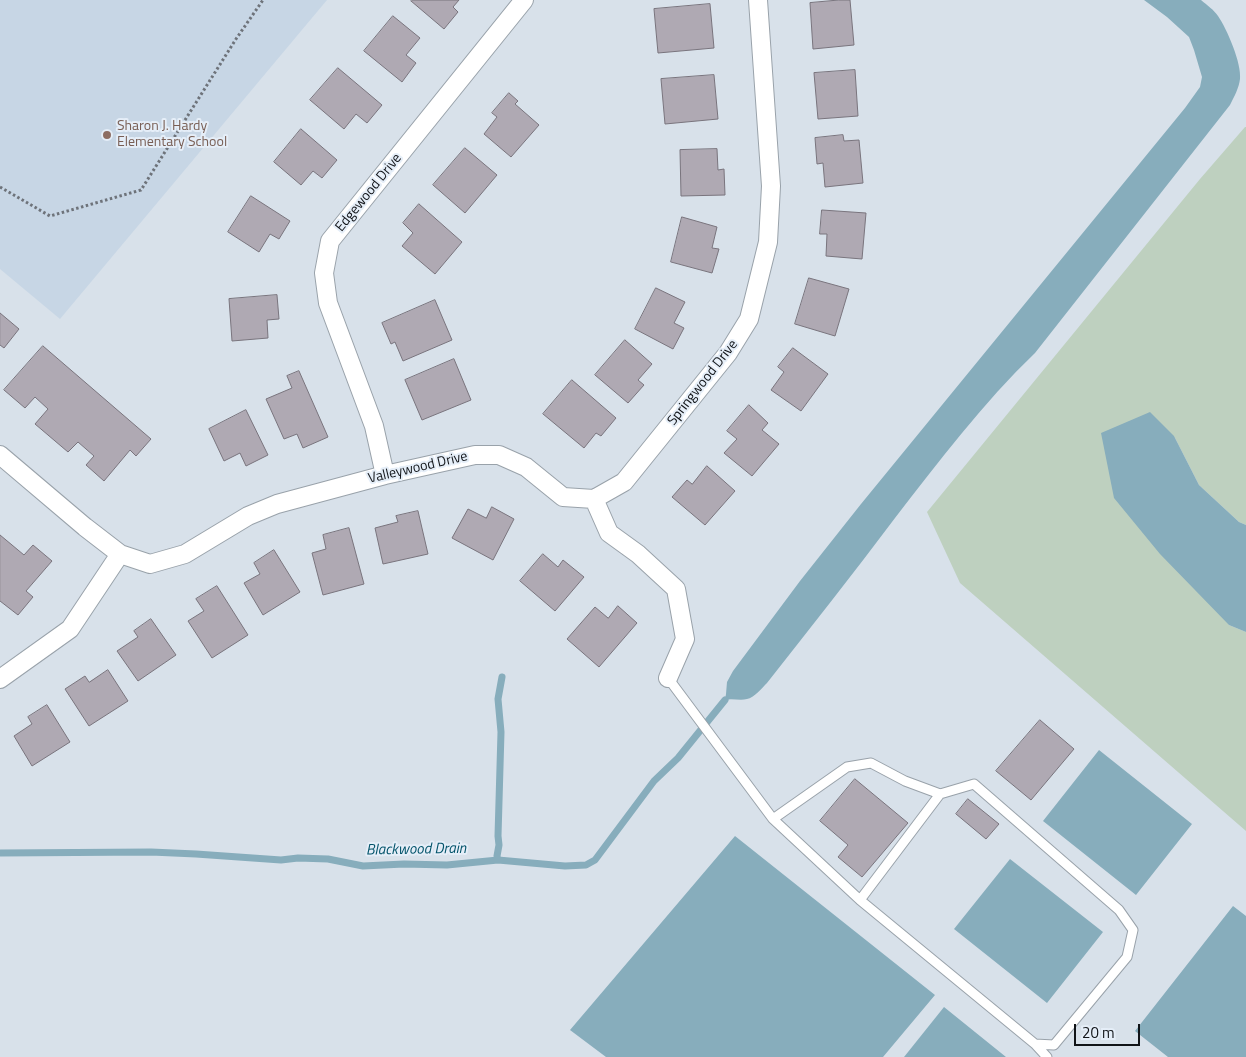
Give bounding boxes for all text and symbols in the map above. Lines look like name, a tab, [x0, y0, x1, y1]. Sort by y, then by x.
place label: Sharon J. Hardy Elementary School	[117, 119, 227, 152]
marker: Sharon J. Hardy Elementary School	[101, 129, 113, 141]
street label: Edgewood Drive	[332, 151, 406, 235]
street label: Springwood Drive	[664, 337, 742, 429]
street label: Valleywood Drive	[367, 448, 469, 488]
water label: Blackwood Drain	[366, 840, 466, 860]
scale bar	[1076, 1014, 1142, 1046]
text: 20 m	[1082, 1021, 1115, 1044]

